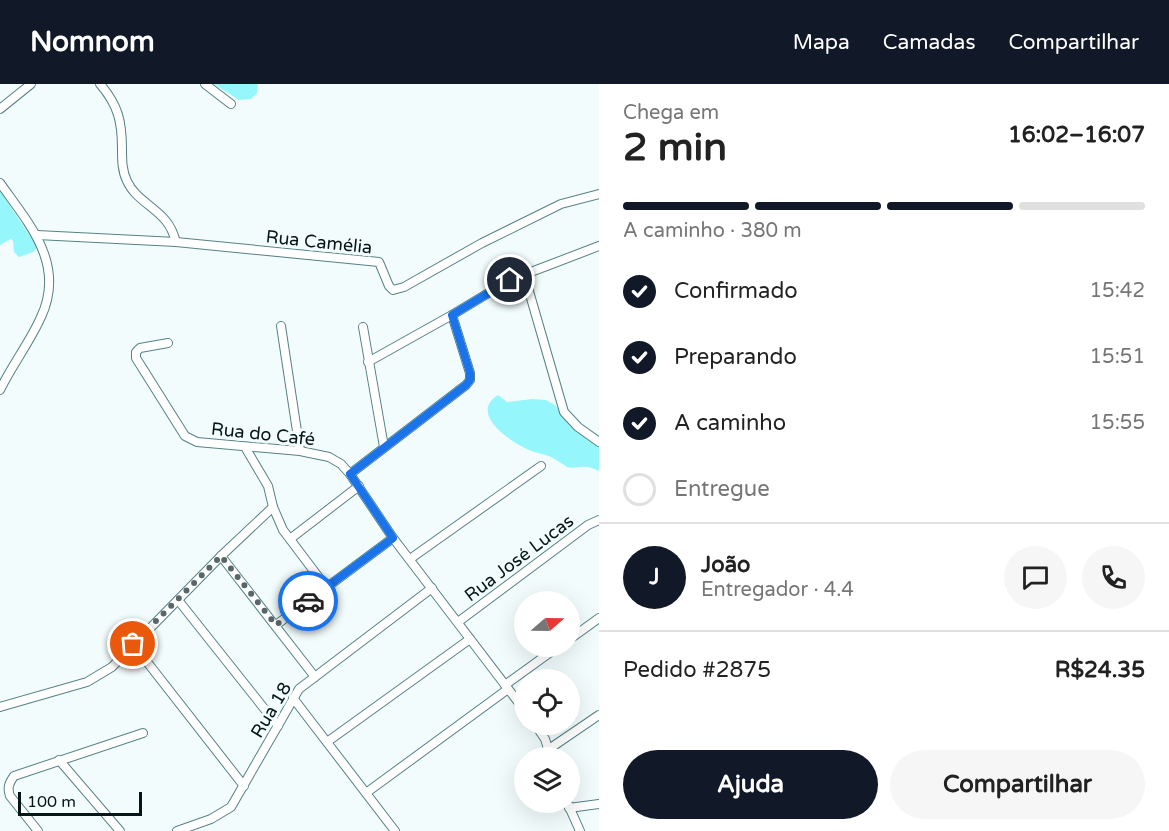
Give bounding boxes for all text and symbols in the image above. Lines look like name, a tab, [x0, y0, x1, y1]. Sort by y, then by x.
text: Nomnom	[30, 25, 155, 59]
text: Mapa	[793, 30, 850, 55]
text: Camadas	[883, 30, 975, 55]
text: Compartilhar	[1008, 30, 1139, 55]
text: Chega em	[623, 101, 719, 125]
text: 16:02–16:07	[1008, 122, 1145, 148]
text: 2 min	[623, 124, 727, 171]
text: A caminho · 380 m	[623, 219, 802, 243]
street label: Rua Camélia	[265, 225, 373, 259]
pin	[484, 254, 535, 305]
icon: home	[493, 263, 526, 296]
icon: check	[623, 275, 656, 308]
text: Confirmado	[674, 278, 798, 304]
text: 15:42	[1090, 279, 1145, 303]
icon: check	[623, 341, 656, 374]
text: Preparando	[674, 344, 797, 370]
text: 15:51	[1090, 345, 1145, 369]
icon: check	[623, 407, 656, 440]
text: A caminho	[674, 410, 786, 436]
text: 15:55	[1090, 411, 1145, 435]
street label: Rua do Café	[210, 418, 316, 450]
text: Entregue	[674, 476, 770, 502]
street label: Rua José Lucas	[460, 510, 578, 606]
button: chat	[1004, 546, 1067, 609]
button: phone	[1082, 546, 1145, 609]
text: João	[701, 552, 750, 578]
text: J	[649, 564, 660, 590]
courier	[278, 571, 338, 631]
text: Entregador · 4.4	[701, 578, 854, 602]
icon: car	[292, 585, 325, 618]
north arrow	[514, 591, 580, 657]
map controls	[514, 591, 580, 813]
pin	[107, 618, 158, 669]
icon: bag	[116, 627, 149, 660]
text: Pedido #2875	[623, 657, 771, 683]
text: R$24.35	[1055, 657, 1145, 683]
button: locate	[514, 669, 580, 735]
street label: Rua 18	[246, 678, 296, 742]
button: layers	[514, 747, 580, 813]
button: Ajuda	[623, 750, 878, 819]
button: Compartilhar	[890, 750, 1145, 819]
scale bar	[18, 789, 142, 816]
text: 100 m	[27, 792, 76, 812]

